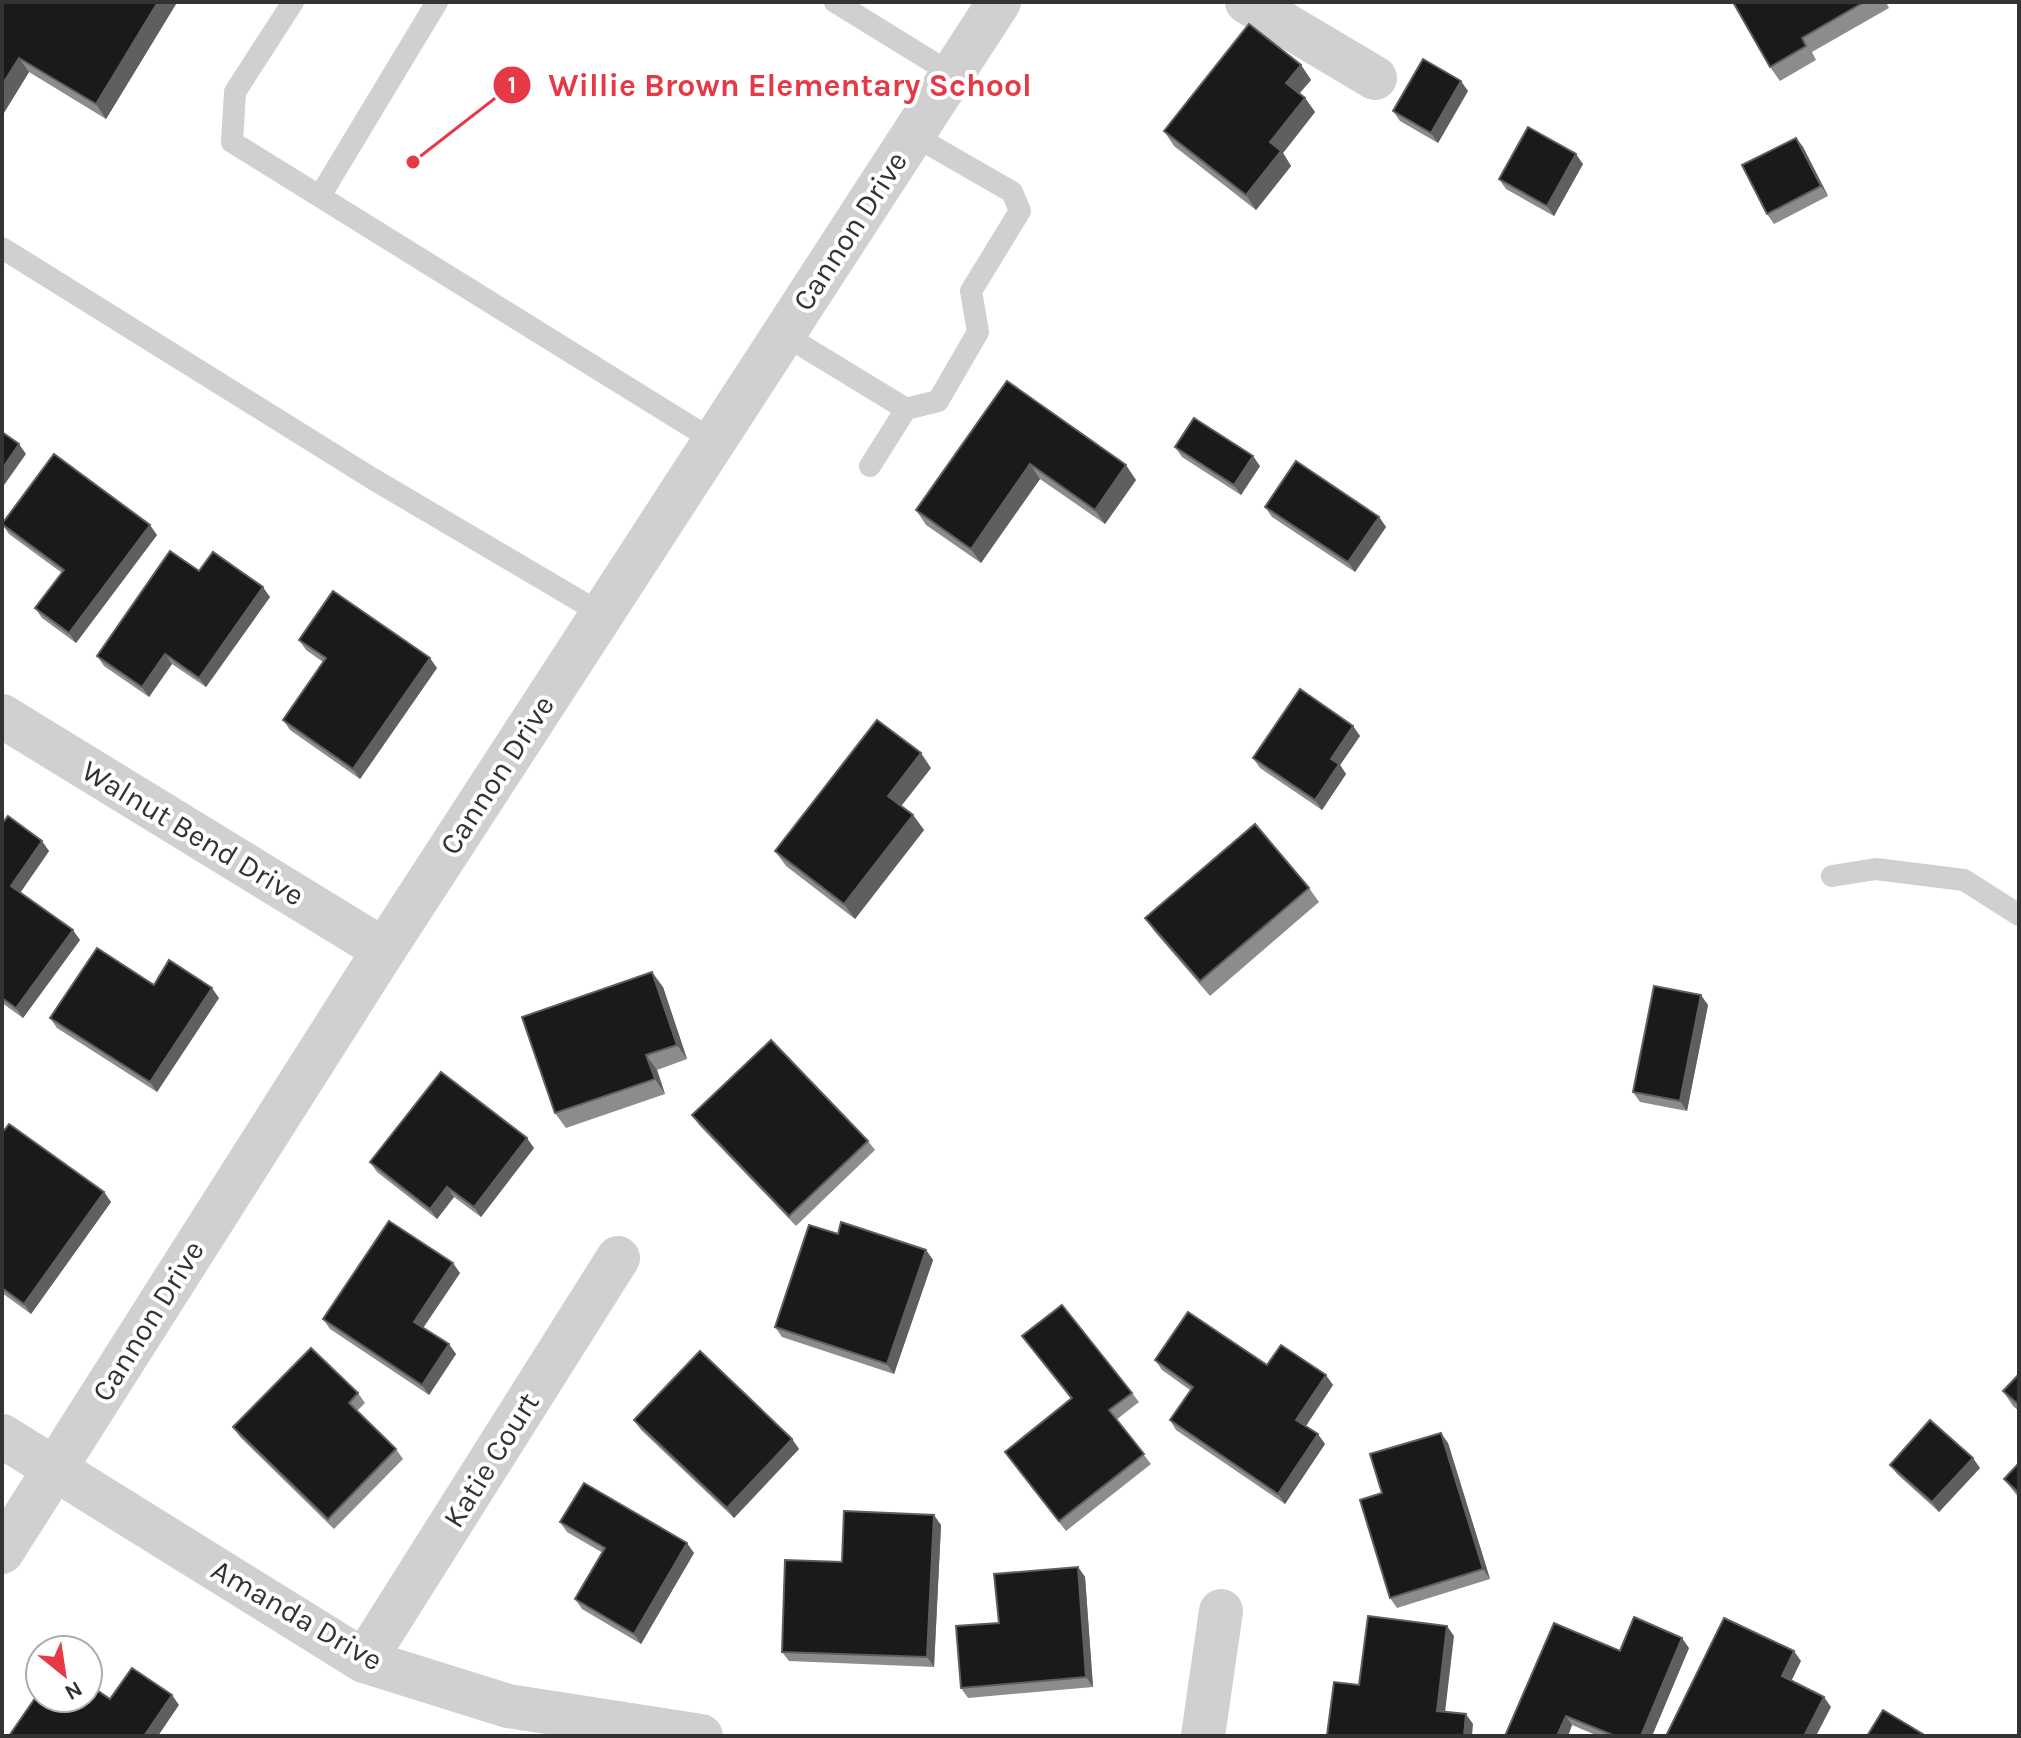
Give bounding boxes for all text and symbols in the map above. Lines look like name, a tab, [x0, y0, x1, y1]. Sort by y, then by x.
callout: Willie Brown Elementary School	[492, 57, 1047, 113]
text: Willie Brown Elementary School	[548, 67, 1032, 104]
text: 1	[508, 71, 516, 99]
street label: Cannon Drive	[785, 145, 915, 317]
street label: Cannon Drive	[432, 689, 562, 861]
street label: Walnut Bend Drive	[75, 753, 311, 913]
street label: Cannon Drive	[84, 1234, 212, 1408]
street label: Katie Court	[435, 1386, 547, 1534]
street label: Amanda Drive	[205, 1552, 389, 1678]
north arrow	[24, 1634, 104, 1714]
text: N	[60, 1675, 87, 1706]

